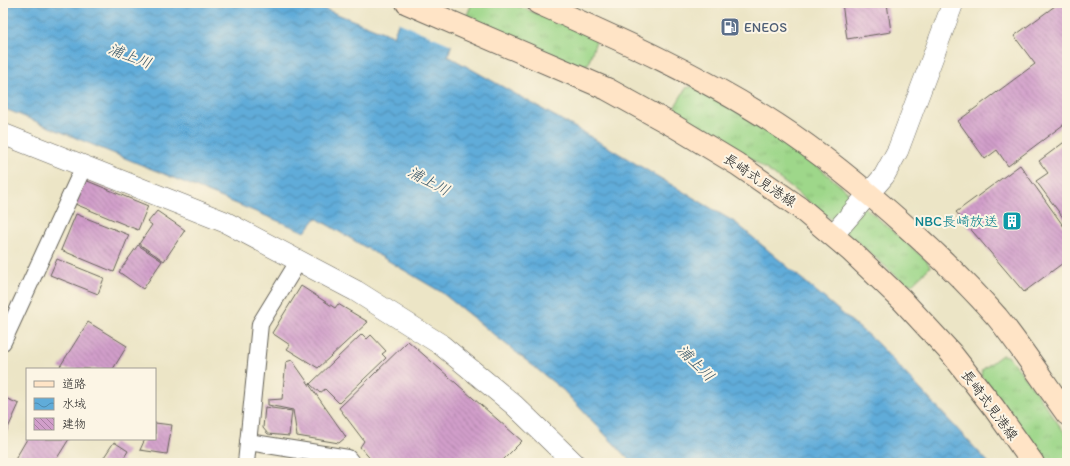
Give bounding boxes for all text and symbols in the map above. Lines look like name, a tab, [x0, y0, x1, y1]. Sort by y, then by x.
fuel station icon: ENEOS	[719, 16, 741, 38]
place label: ENEOS	[744, 19, 787, 36]
water label: 浦上川	[106, 40, 154, 72]
street label: 長崎式見港線	[720, 150, 799, 211]
water label: 浦上川	[405, 162, 453, 200]
building icon: NBC長崎放送	[1001, 210, 1023, 232]
place label: NBC長崎放送	[915, 213, 998, 230]
water label: 浦上川	[674, 341, 718, 385]
street label: 長崎式見港線	[958, 367, 1022, 444]
legend	[26, 368, 156, 440]
text: 道路	[62, 377, 86, 391]
text: 水域	[62, 397, 86, 411]
text: 建物	[62, 417, 86, 431]

